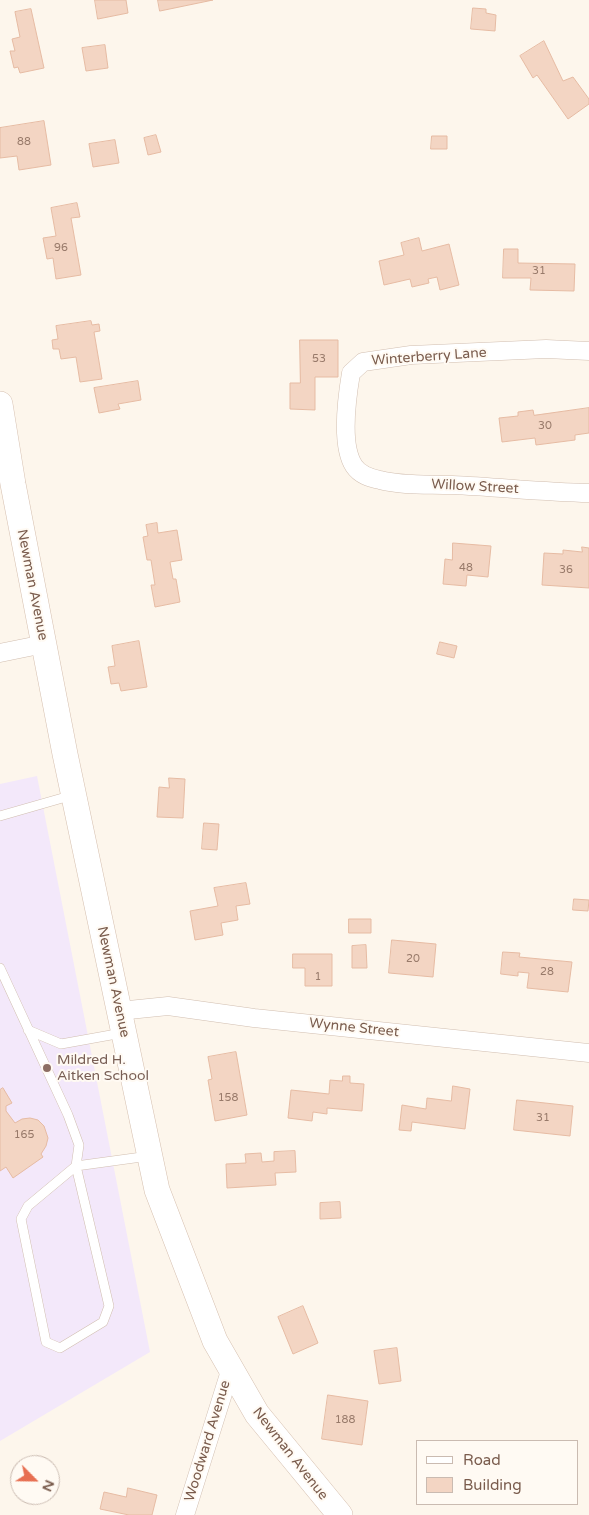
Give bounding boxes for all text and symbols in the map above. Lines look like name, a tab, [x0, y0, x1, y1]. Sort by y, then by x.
house number: 88	[17, 135, 31, 149]
house number: 96	[54, 241, 68, 255]
house number: 31	[532, 264, 546, 278]
street label: Winterberry Lane	[371, 345, 487, 369]
house number: 53	[312, 352, 326, 366]
house number: 30	[538, 419, 552, 433]
street label: Willow Street	[431, 476, 519, 498]
street label: Newman Avenue	[13, 528, 51, 642]
house number: 48	[459, 561, 473, 575]
house number: 36	[559, 563, 573, 577]
street label: Newman Avenue	[93, 925, 133, 1039]
house number: 20	[406, 952, 420, 966]
house number: 28	[540, 965, 554, 979]
house number: 1	[315, 970, 321, 984]
street label: Wynne Street	[308, 1015, 400, 1041]
place label: Mildred H. Aitken School	[57, 1052, 149, 1084]
marker: Mildred H. Aitken School	[41, 1062, 53, 1074]
house number: 158	[218, 1091, 238, 1105]
house number: 31	[536, 1111, 550, 1125]
house number: 165	[14, 1128, 34, 1142]
street label: Woodward Avenue	[182, 1378, 234, 1504]
street label: Newman Avenue	[249, 1404, 331, 1504]
house number: 188	[335, 1413, 355, 1427]
legend	[416, 1440, 579, 1505]
text: Road	[463, 1451, 501, 1469]
north arrow	[10, 1455, 60, 1505]
text: Building	[463, 1476, 522, 1494]
text: N	[38, 1477, 58, 1494]

